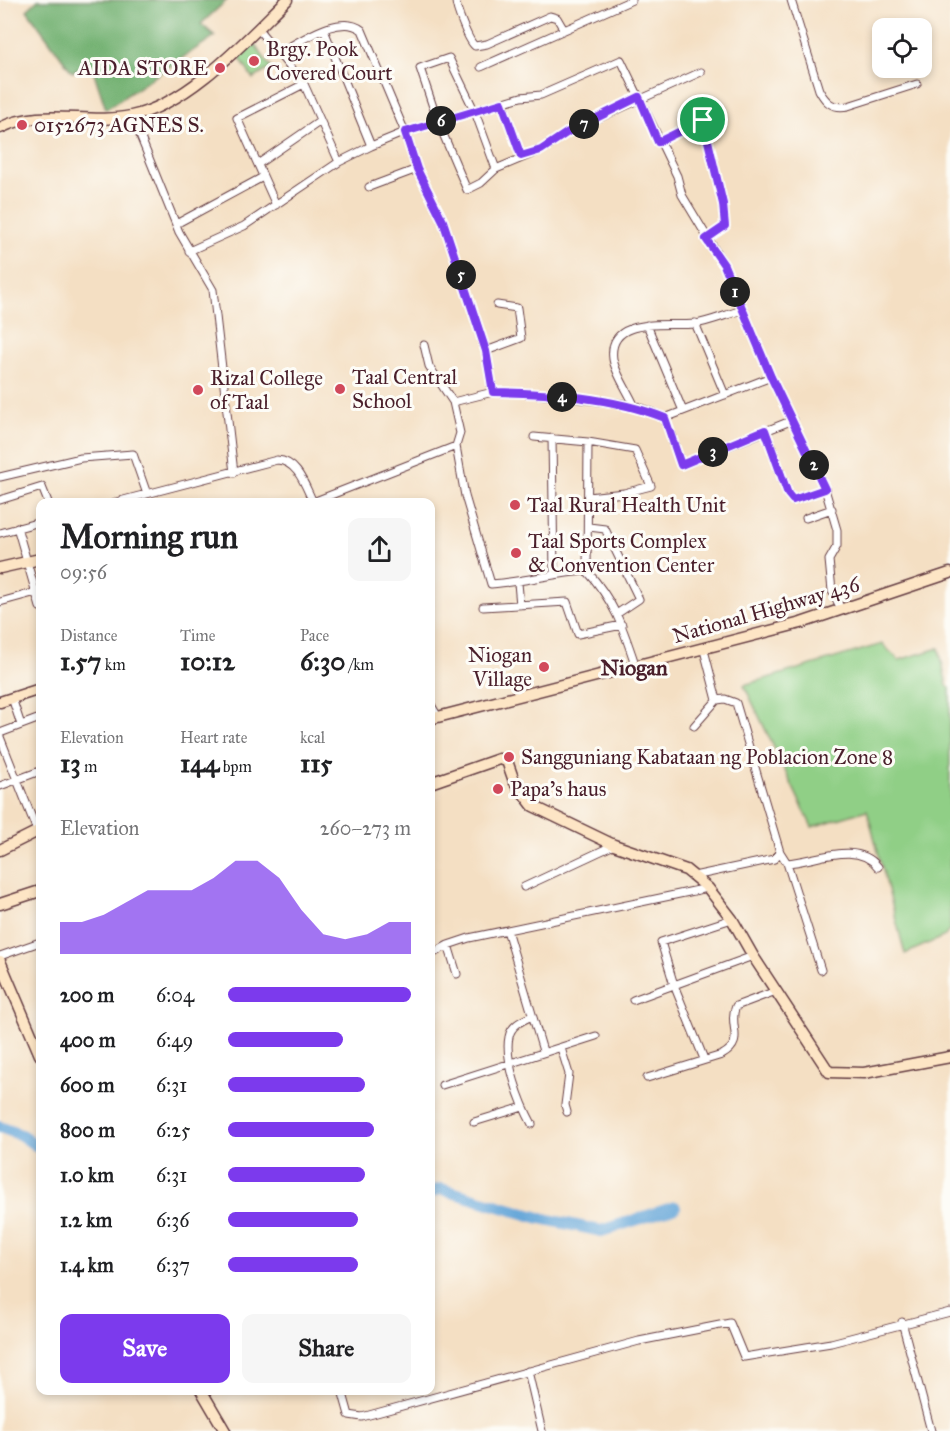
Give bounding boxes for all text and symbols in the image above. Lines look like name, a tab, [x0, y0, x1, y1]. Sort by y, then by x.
map controls	[872, 18, 932, 78]
button: locate	[872, 18, 932, 78]
place label: Brgy. Pook Covered Court	[266, 36, 393, 86]
marker: Brgy. Pook Covered Court	[247, 54, 261, 68]
place label: AIDA STORE	[77, 55, 208, 81]
marker: AIDA STORE	[213, 61, 227, 75]
pin	[677, 94, 728, 145]
icon: arrive	[686, 103, 719, 136]
pin: 6	[426, 106, 456, 136]
pin: 7	[569, 109, 599, 139]
text: 6	[437, 111, 445, 130]
place label: 0152673 AGNES S.	[34, 112, 204, 138]
text: 7	[580, 114, 588, 133]
marker: 0152673 AGNES S.	[15, 118, 29, 132]
pin: 5	[446, 260, 476, 290]
text: 5	[457, 265, 465, 284]
pin: 1	[720, 277, 750, 307]
text: 1	[732, 282, 738, 301]
place label: Taal Central School	[352, 364, 458, 414]
place label: Rizal College of Taal	[210, 365, 323, 415]
marker: Taal Central School	[333, 382, 347, 396]
pin: 4	[547, 382, 577, 412]
marker: Rizal College of Taal	[191, 383, 205, 397]
text: 4	[558, 387, 566, 406]
pin: 3	[698, 437, 728, 467]
text: 3	[710, 442, 716, 461]
pin: 2	[799, 450, 829, 480]
text: 2	[810, 455, 818, 474]
place label: Taal Rural Health Unit	[527, 492, 727, 518]
marker: Taal Rural Health Unit	[508, 498, 522, 512]
text: Morning run	[60, 517, 238, 557]
button: share	[348, 518, 411, 581]
place label: Taal Sports Complex & Convention Center	[528, 528, 714, 578]
marker: Taal Sports Complex & Convention Center	[509, 546, 523, 560]
text: 09:56	[60, 560, 107, 584]
street label: National Highway 436	[670, 571, 864, 649]
text: Distance	[60, 626, 117, 645]
text: Time	[180, 626, 215, 645]
text: Pace	[300, 626, 329, 645]
place label: Niogan Village	[468, 642, 532, 692]
text: 1.57	[60, 645, 101, 677]
text: 10:12	[180, 645, 235, 677]
text: 6:30	[300, 645, 345, 677]
district label: Niogan	[600, 654, 668, 681]
text: km	[101, 655, 126, 674]
text: /km	[345, 655, 374, 674]
marker: Niogan Village	[537, 660, 551, 674]
text: Elevation	[60, 728, 124, 747]
text: Heart rate	[180, 728, 247, 747]
text: kcal	[300, 728, 325, 747]
place label: Sangguniang Kabataan ng Poblacion Zone 8	[521, 744, 893, 770]
text: 13	[60, 747, 81, 779]
text: 144	[180, 747, 219, 779]
text: 115	[300, 747, 332, 779]
marker: Sangguniang Kabataan ng Poblacion Zone 8	[502, 750, 516, 764]
text: m	[81, 757, 98, 776]
text: bpm	[219, 757, 252, 776]
place label: Papa's haus	[510, 776, 607, 802]
marker: Papa's haus	[491, 782, 505, 796]
text: Elevation	[60, 816, 139, 840]
text: 260–273 m	[320, 816, 411, 840]
text: 200 m	[60, 983, 114, 1007]
text: 6:04	[156, 983, 194, 1007]
text: 400 m	[60, 1028, 116, 1052]
text: 6:49	[156, 1028, 193, 1052]
text: 600 m	[60, 1073, 115, 1097]
text: 6:31	[156, 1073, 187, 1097]
text: 800 m	[60, 1118, 115, 1142]
text: 6:25	[156, 1118, 190, 1142]
text: 1.0 km	[60, 1163, 114, 1187]
text: 6:31	[156, 1163, 187, 1187]
text: 1.2 km	[60, 1208, 112, 1232]
text: 6:36	[156, 1208, 190, 1232]
text: 1.4 km	[60, 1253, 114, 1277]
text: 6:37	[156, 1253, 190, 1277]
button: Save	[60, 1314, 230, 1383]
button: Share	[242, 1314, 411, 1383]

